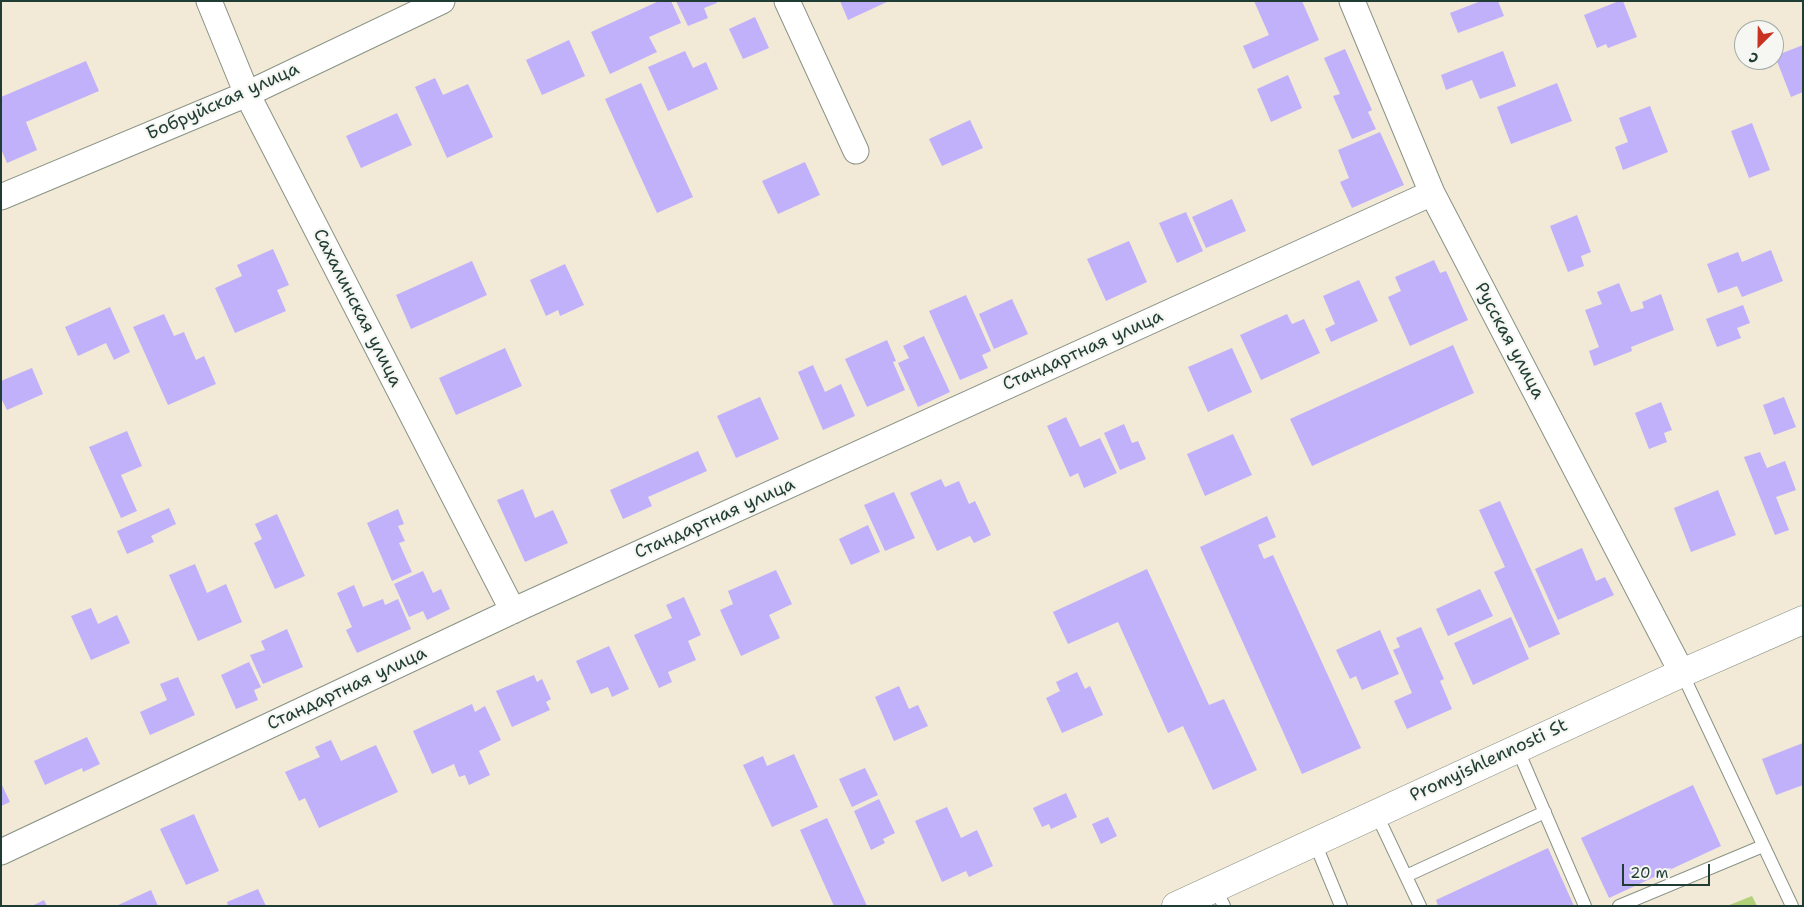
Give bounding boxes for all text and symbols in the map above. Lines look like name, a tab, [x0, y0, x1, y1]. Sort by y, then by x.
north arrow	[1734, 20, 1784, 70]
text: С	[1746, 48, 1761, 68]
street label: Бобруйская улица	[143, 59, 303, 145]
street label: Сахалинская улица	[308, 225, 406, 391]
street label: Русская улица	[1469, 279, 1549, 403]
street label: Стандартная улица	[999, 306, 1167, 396]
street label: Стандартная улица	[631, 474, 799, 564]
street label: Стандартная улица	[264, 643, 430, 735]
street label: Promyishlennosti St	[1407, 715, 1571, 807]
scale bar	[1624, 854, 1712, 886]
text: 20 m	[1630, 863, 1669, 883]

